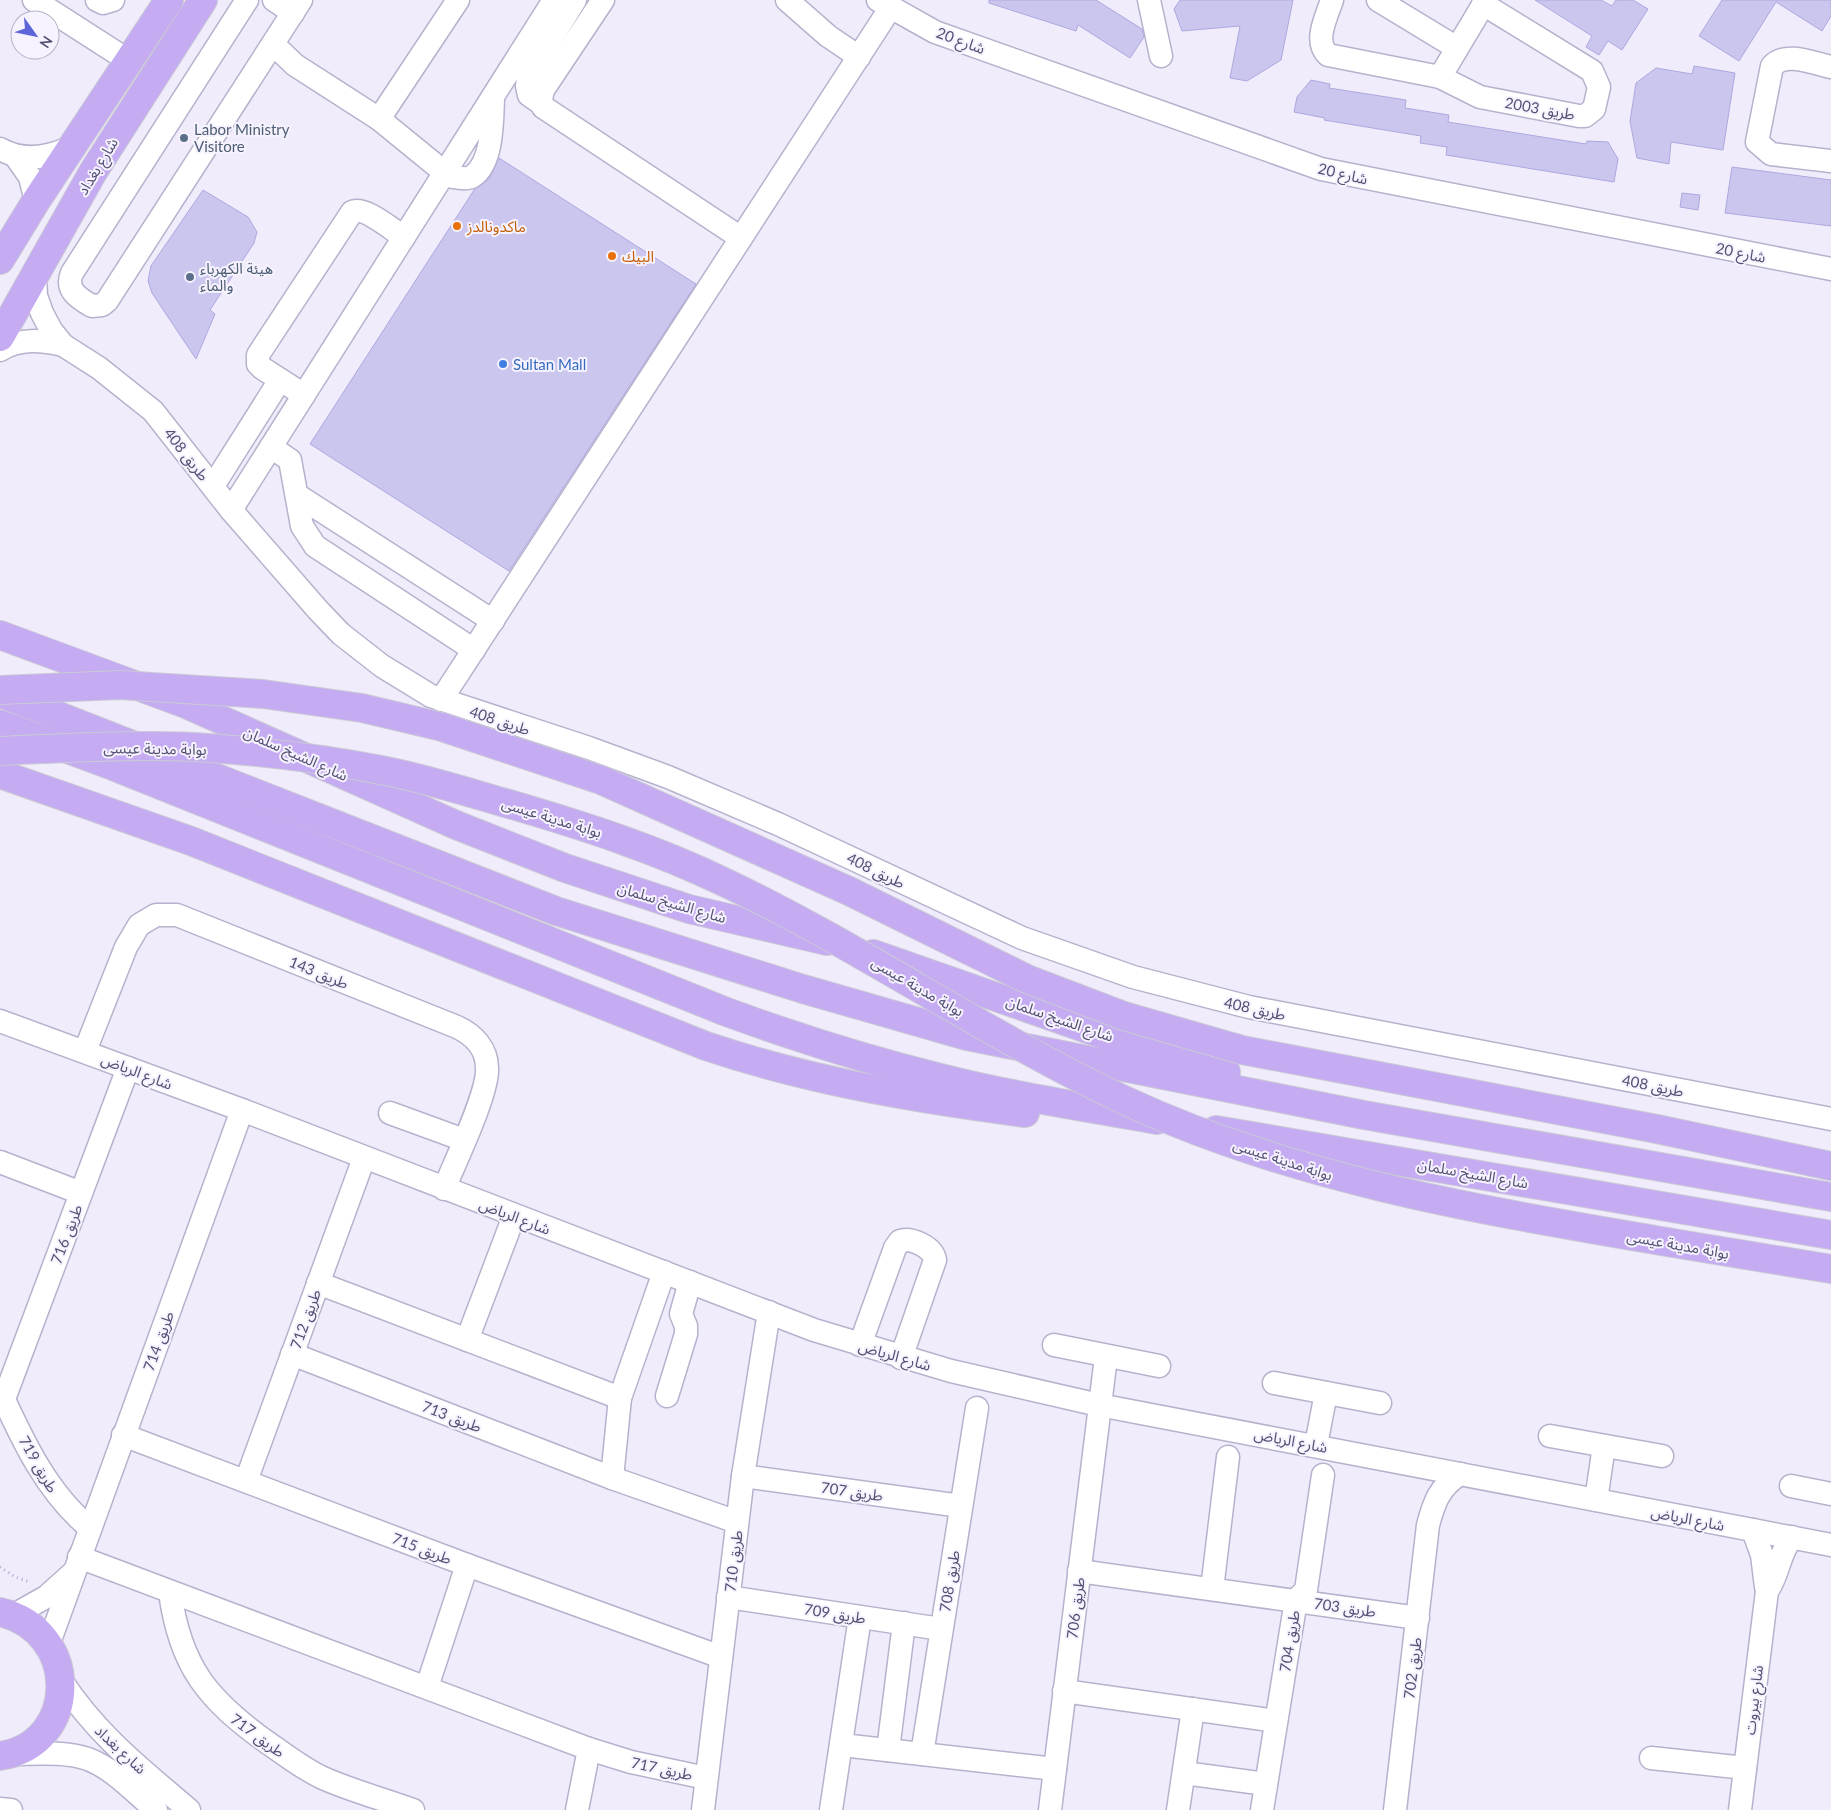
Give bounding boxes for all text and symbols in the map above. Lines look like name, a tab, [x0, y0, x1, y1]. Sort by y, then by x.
north arrow	[10, 10, 60, 60]
street label: شارع 20	[933, 23, 988, 61]
text: N	[36, 33, 56, 52]
street label: طريق 2003	[1503, 93, 1576, 125]
place label: Labor Ministry Visitore	[194, 120, 290, 155]
marker: Labor Ministry Visitore	[178, 132, 190, 144]
street label: شارع بغداد	[73, 134, 125, 200]
street label: شارع 20	[1315, 159, 1370, 191]
place label: ماكدونالدز	[466, 217, 526, 236]
marker: ماكدونالدز	[451, 220, 463, 232]
street label: شارع 20	[1714, 238, 1768, 270]
place label: البيك	[622, 247, 654, 265]
marker: البيك	[606, 250, 618, 262]
place label: هيئة الكهرباء والماء	[200, 259, 273, 295]
marker: هيئة الكهرباء والماء	[184, 271, 196, 283]
place label: Sultan Mall	[513, 355, 586, 373]
marker: Sultan Mall	[497, 358, 509, 370]
street label: طريق 408	[159, 424, 213, 485]
street label: طريق 408	[467, 702, 532, 740]
street label: شارع الشيخ سلمان	[240, 722, 351, 788]
street label: بوابة مدينة عيسى	[103, 738, 207, 759]
street label: بوابة مدينة عيسى	[500, 793, 604, 842]
street label: طريق 408	[843, 848, 908, 894]
street label: شارع الشيخ سلمان	[615, 878, 729, 930]
street label: طريق 143	[286, 952, 351, 994]
street label: بوابة مدينة عيسى	[868, 952, 967, 1021]
street label: شارع الشيخ سلمان	[1003, 991, 1116, 1049]
street label: طريق 408	[1222, 993, 1287, 1025]
street label: شارع الرياض	[98, 1049, 175, 1097]
street label: طريق 408	[1620, 1070, 1685, 1102]
street label: بوابة مدينة عيسى	[1231, 1134, 1335, 1184]
street label: شارع الشيخ سلمان	[1416, 1154, 1530, 1196]
street label: شارع الرياض	[476, 1194, 553, 1242]
street label: طريق 716	[46, 1202, 87, 1267]
street label: بوابة مدينة عيسى	[1625, 1226, 1730, 1263]
street label: طريق 712	[286, 1287, 326, 1352]
street label: طريق 714	[139, 1309, 179, 1374]
street label: شارع الرياض	[856, 1336, 934, 1378]
street label: طريق 713	[419, 1396, 484, 1437]
street label: شارع الرياض	[1252, 1424, 1330, 1460]
street label: طريق 719	[14, 1433, 62, 1496]
street label: طريق 707	[820, 1478, 884, 1506]
street label: شارع الرياض	[1649, 1502, 1727, 1538]
street label: طريق 715	[389, 1528, 454, 1569]
street label: طريق 710	[720, 1529, 748, 1593]
street label: طريق 708	[935, 1549, 965, 1613]
street label: طريق 706	[1062, 1576, 1090, 1640]
street label: طريق 703	[1313, 1594, 1377, 1622]
street label: طريق 709	[803, 1599, 867, 1629]
street label: طريق 704	[1275, 1609, 1305, 1673]
street label: طريق 702	[1399, 1636, 1427, 1700]
street label: شارع بيروت	[1740, 1664, 1770, 1736]
street label: طريق 717	[226, 1709, 288, 1762]
street label: شارع بغداد	[89, 1721, 151, 1780]
street label: طريق 717	[629, 1753, 694, 1785]

